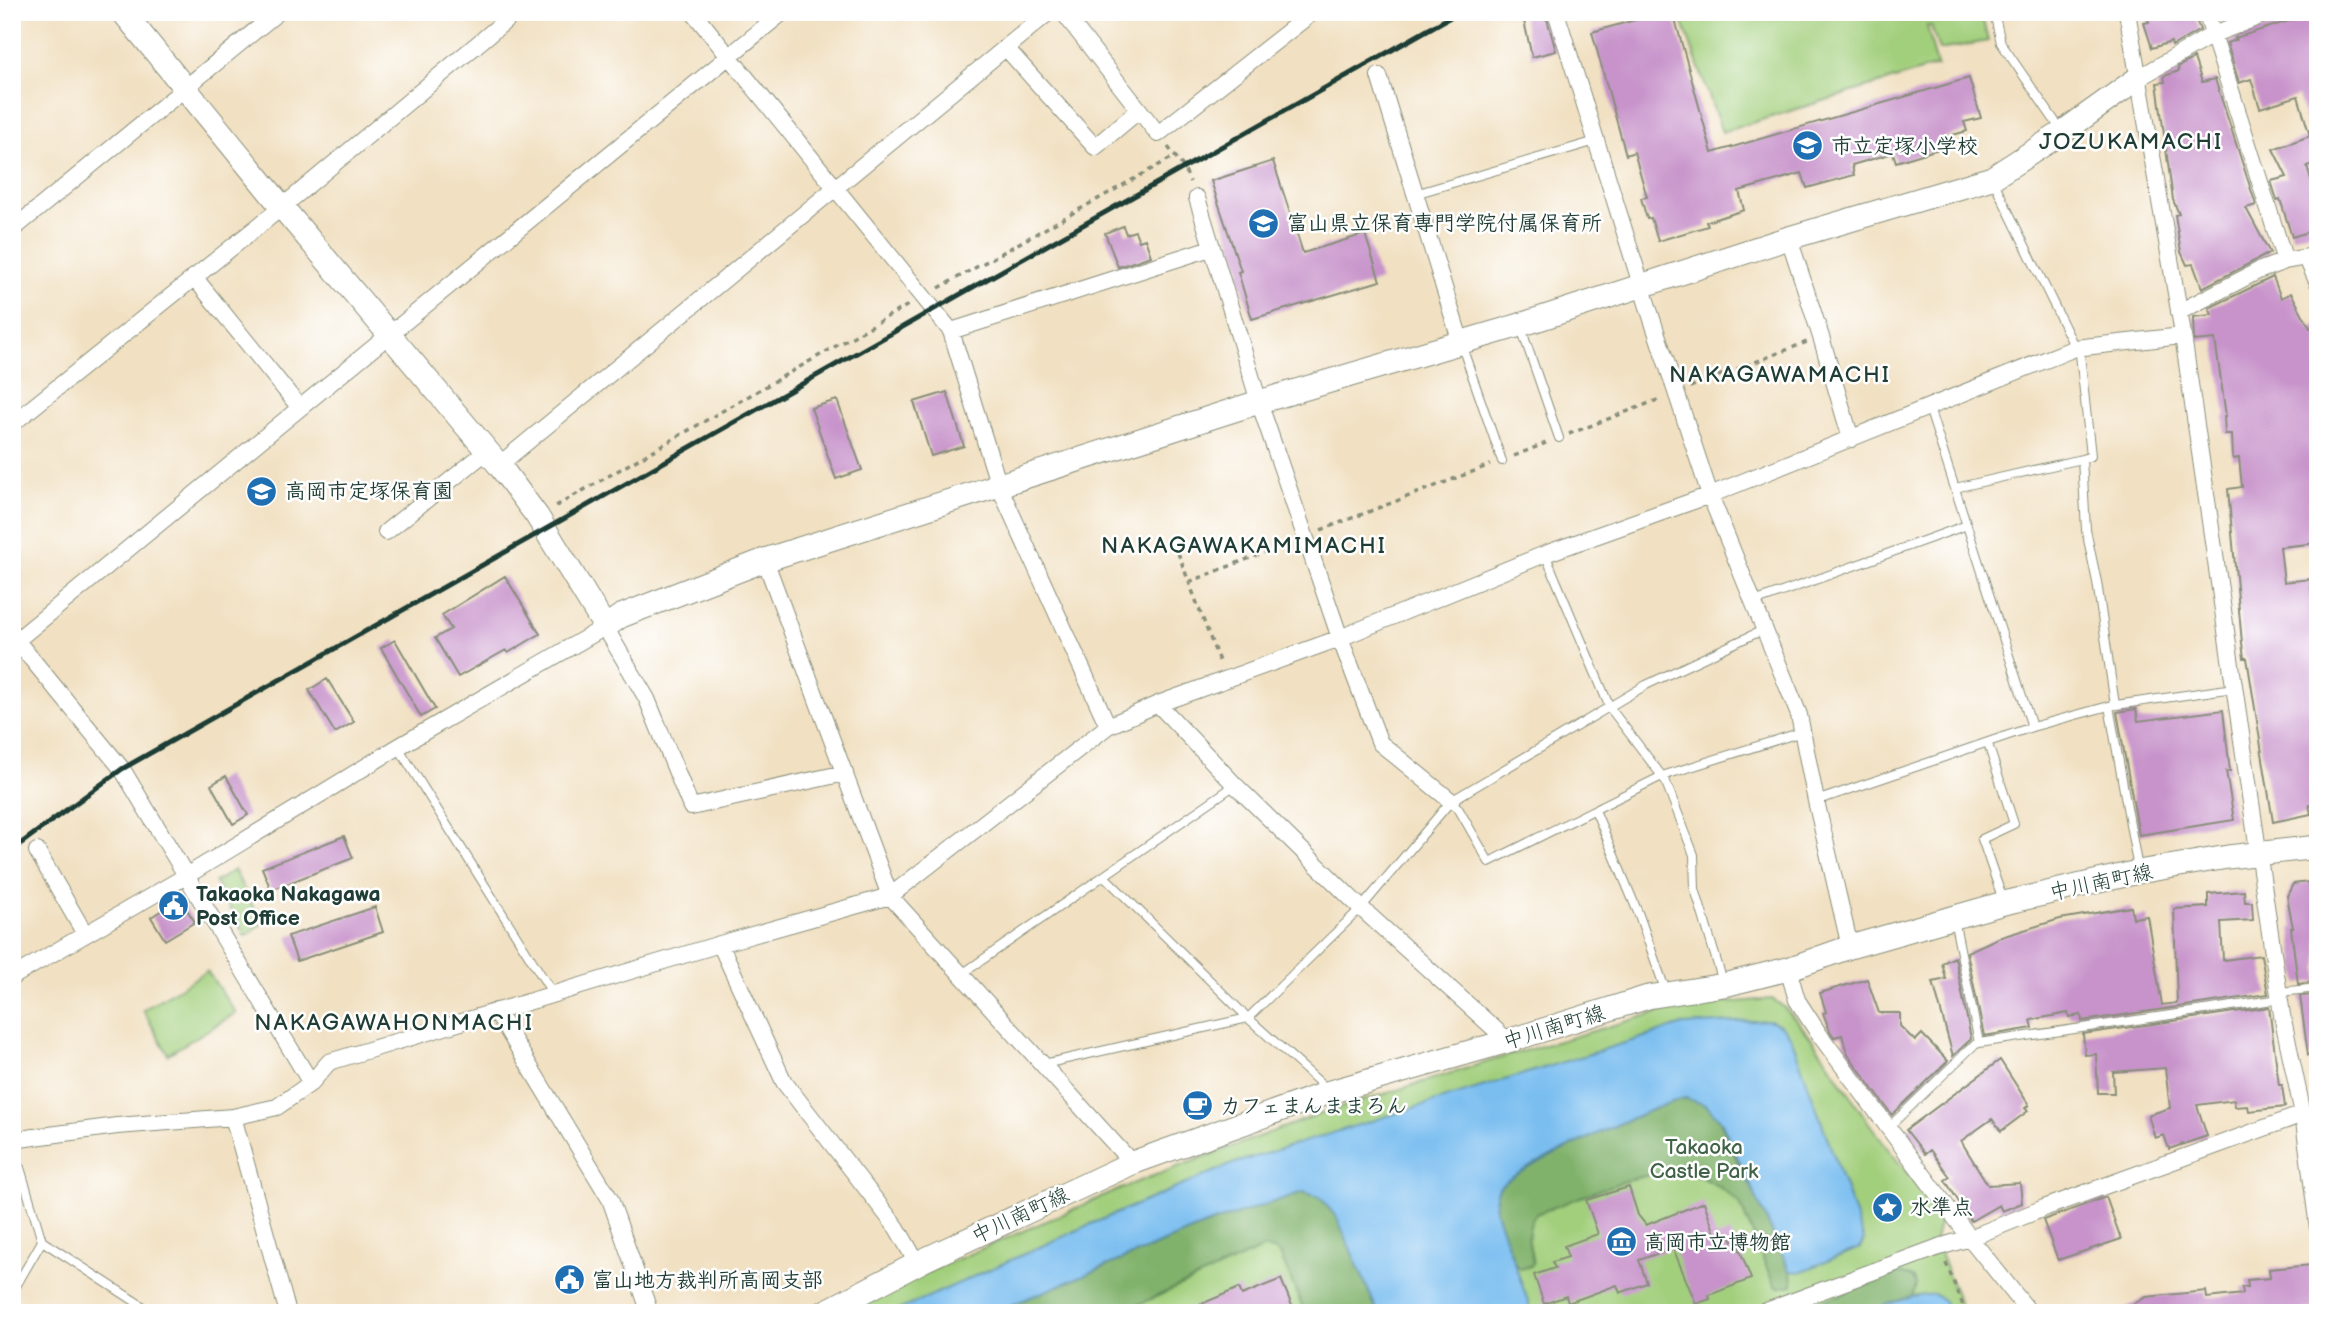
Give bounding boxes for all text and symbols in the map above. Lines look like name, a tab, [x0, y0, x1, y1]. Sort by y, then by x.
district label: JOZUKAMACHI	[2039, 128, 2223, 156]
school or university icon: 市立定塚小学校	[1791, 129, 1825, 163]
place label: 市立定塚小学校	[1831, 134, 1978, 159]
school or university icon: 富山県立保育専門学院付属保育所	[1247, 206, 1281, 240]
place label: 富山県立保育専門学院付属保育所	[1287, 211, 1602, 236]
district label: NAKAGAWAMACHI	[1669, 361, 1891, 389]
school or university icon: 高岡市定塚保育園	[245, 474, 279, 508]
place label: 高岡市定塚保育園	[285, 479, 453, 504]
district label: NAKAGAWAKAMIMACHI	[1101, 532, 1387, 560]
street label: 中川南町線	[2047, 859, 2155, 906]
place label: Takaoka Nakagawa Post Office	[196, 882, 381, 931]
public building icon: Takaoka Nakagawa Post Office	[156, 889, 190, 923]
street label: 中川南町線	[1500, 1000, 1608, 1055]
district label: NAKAGAWAHONMACHI	[254, 1009, 534, 1037]
cafe icon: カフェまんままろん	[1180, 1089, 1214, 1123]
place label: カフェまんままろん	[1220, 1094, 1407, 1119]
park label: Takaoka Castle Park	[1650, 1135, 1759, 1184]
street label: 中川南町線	[967, 1182, 1073, 1249]
place icon: 水準点	[1870, 1190, 1904, 1224]
place label: 水準点	[1910, 1195, 1973, 1220]
museum icon: 高岡市立博物館	[1604, 1225, 1638, 1259]
place label: 高岡市立博物館	[1644, 1230, 1791, 1255]
public building icon: 富山地方裁判所高岡支部	[552, 1263, 586, 1297]
place label: 富山地方裁判所高岡支部	[592, 1268, 823, 1293]

